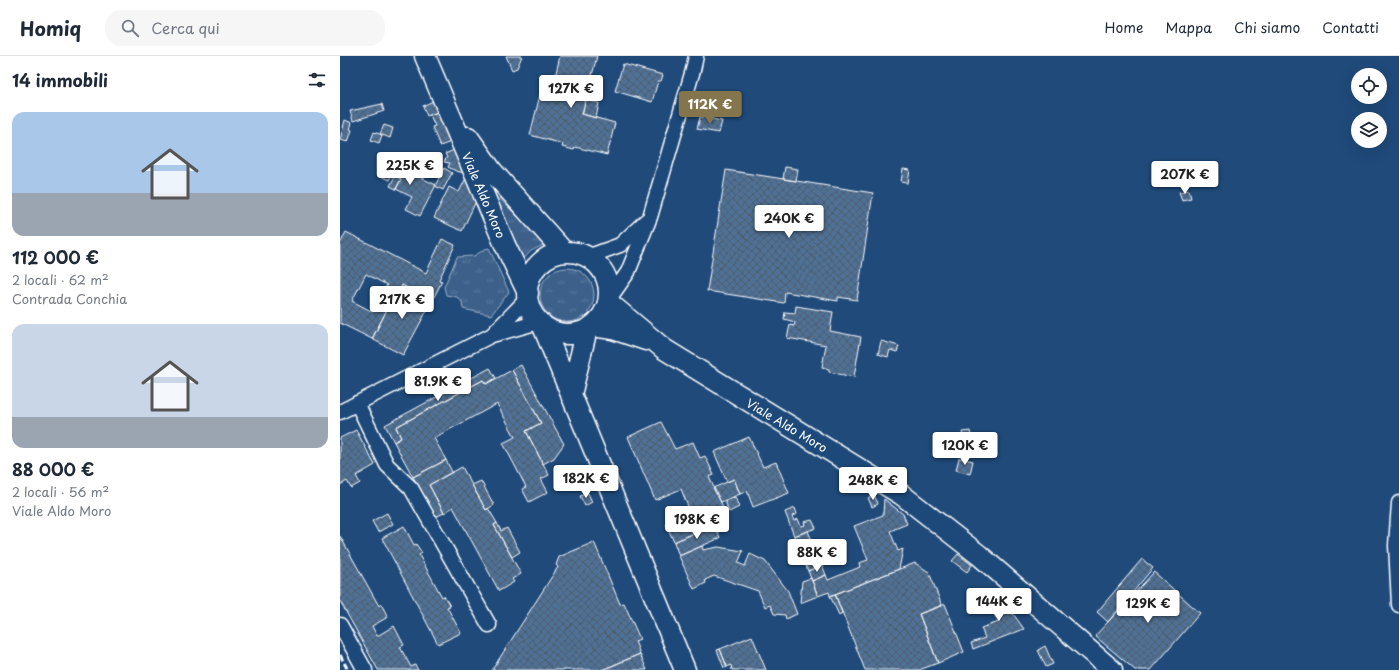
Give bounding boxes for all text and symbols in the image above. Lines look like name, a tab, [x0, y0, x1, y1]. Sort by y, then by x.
search box	[105, 10, 385, 46]
text: Homiq	[20, 14, 81, 42]
text: Cerca qui	[151, 16, 220, 39]
icon: search	[119, 17, 141, 39]
text: Home	[1105, 17, 1143, 38]
text: Mappa	[1165, 17, 1212, 38]
text: Chi siamo	[1234, 17, 1300, 38]
text: Contatti	[1322, 17, 1379, 38]
text: 14 immobili	[12, 67, 108, 93]
map controls	[1351, 68, 1387, 148]
button: locate	[1351, 68, 1387, 104]
icon: filters	[306, 69, 328, 91]
pin: 127K €	[538, 75, 604, 109]
text: 127K €	[548, 78, 594, 97]
pin: 112K €	[677, 91, 743, 125]
text: 112K €	[688, 94, 732, 113]
button: layers	[1351, 112, 1387, 148]
icon: home	[134, 138, 206, 210]
street label: Viale Aldo Moro	[458, 149, 510, 241]
pin: 225K €	[377, 152, 443, 186]
text: 225K €	[386, 155, 434, 174]
pin: 207K €	[1152, 161, 1218, 195]
text: 207K €	[1160, 164, 1210, 183]
pin: 240K €	[756, 205, 822, 239]
text: 240K €	[764, 208, 814, 227]
text: 112 000 €	[12, 244, 99, 270]
text: 2 locali · 62 m²	[12, 270, 109, 289]
pin: 217K €	[369, 286, 435, 320]
text: Contrada Conchia	[12, 289, 127, 308]
text: 217K €	[379, 289, 425, 308]
icon: home	[134, 350, 206, 422]
pin: 81.9K €	[401, 368, 475, 402]
text: 81.9K €	[414, 371, 462, 390]
street label: Viale Aldo Moro	[743, 394, 831, 456]
pin: 120K €	[932, 432, 998, 466]
text: 120K €	[942, 435, 988, 454]
text: 88 000 €	[12, 456, 94, 482]
pin: 182K €	[553, 465, 619, 499]
pin: 248K €	[840, 467, 906, 501]
text: 182K €	[562, 468, 610, 487]
text: 248K €	[848, 470, 898, 489]
text: 2 locali · 56 m²	[12, 482, 109, 501]
text: Viale Aldo Moro	[12, 501, 111, 520]
pin: 198K €	[664, 506, 730, 540]
text: 198K €	[674, 509, 720, 528]
pin: 88K €	[789, 539, 845, 573]
text: 88K €	[797, 542, 837, 561]
pin: 144K €	[966, 588, 1032, 622]
pin: 129K €	[1115, 590, 1181, 624]
text: 144K €	[975, 591, 1023, 610]
text: 129K €	[1126, 593, 1170, 612]

